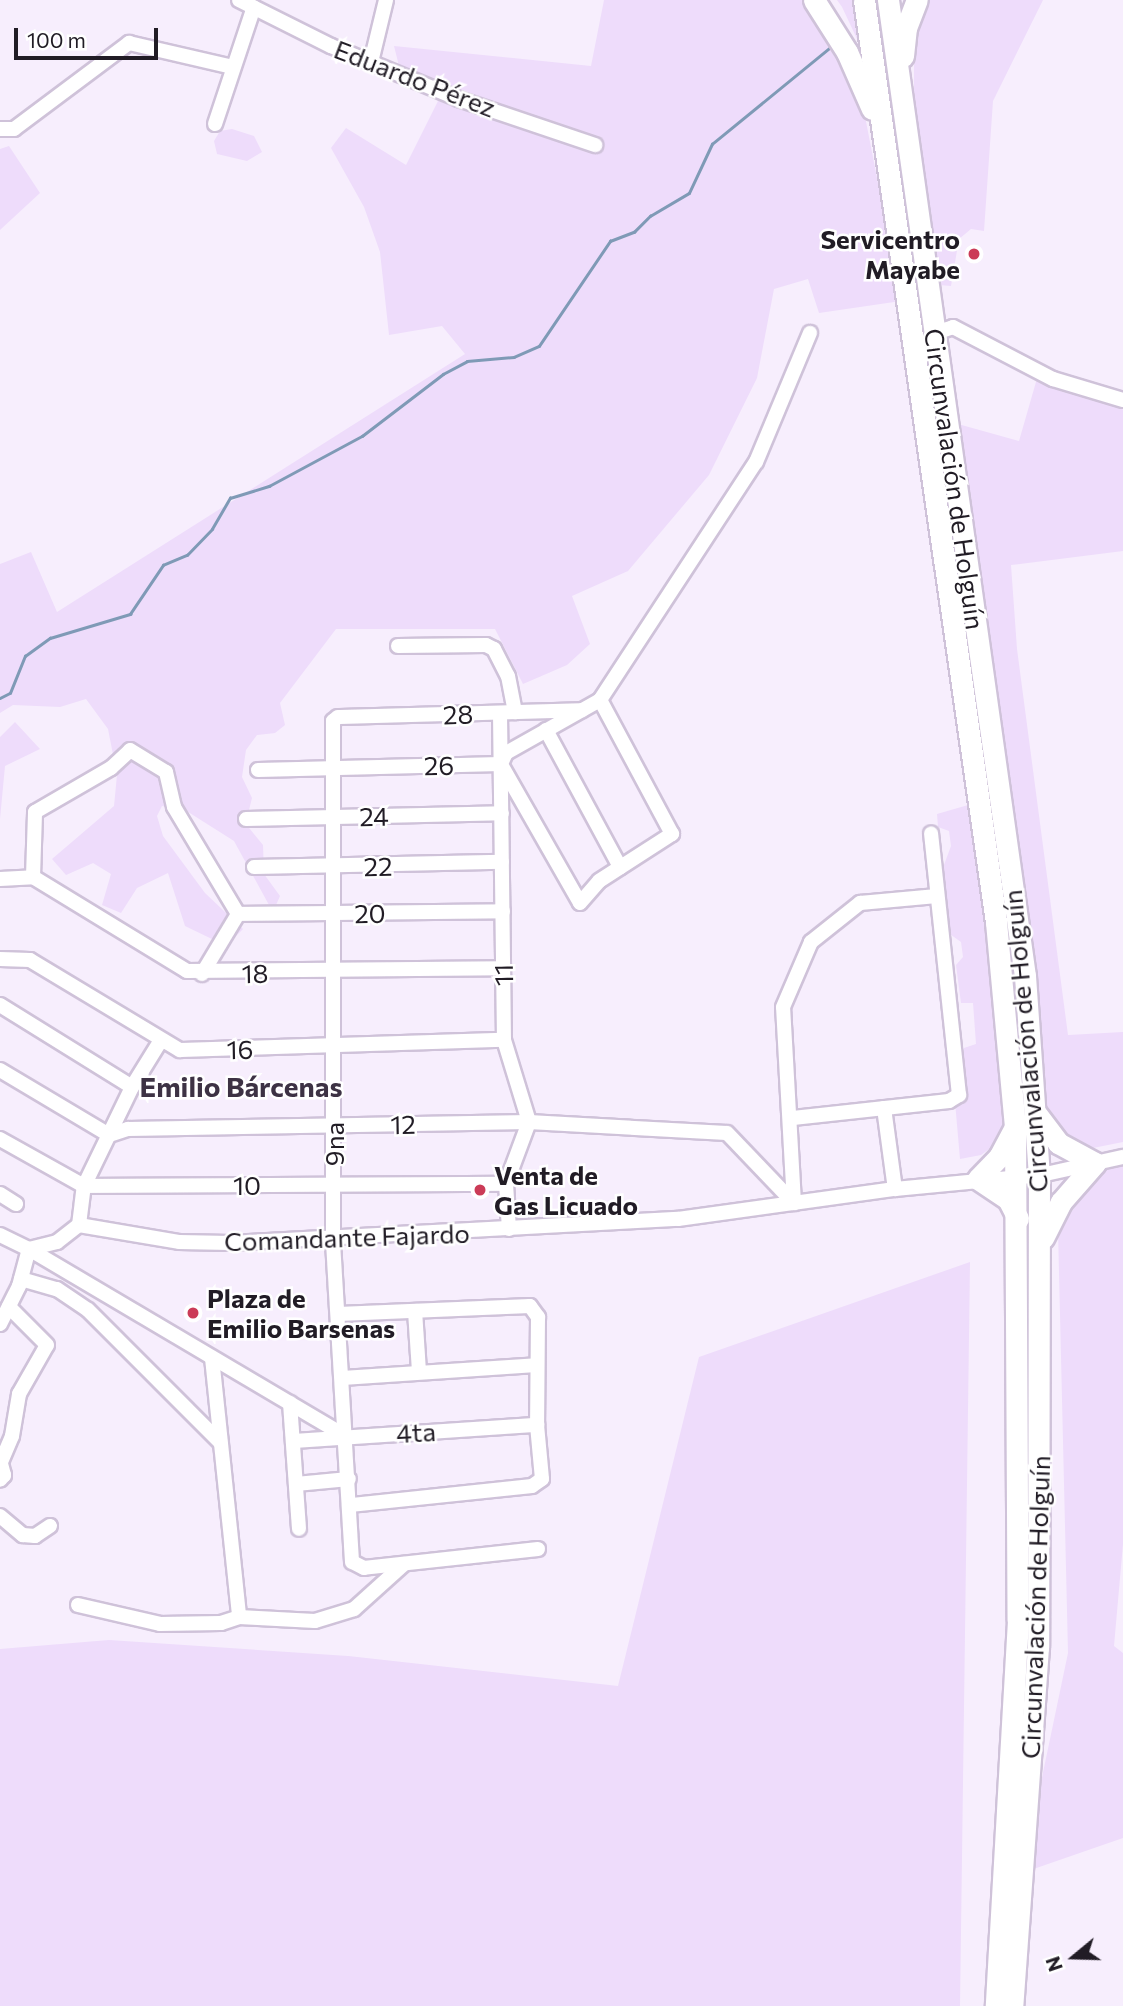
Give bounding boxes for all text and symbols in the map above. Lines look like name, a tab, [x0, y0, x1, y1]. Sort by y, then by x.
scale bar	[18, 14, 161, 58]
text: 100 m	[27, 27, 86, 52]
street label: Eduardo Pérez	[330, 33, 500, 123]
place label: Servicentro Mayabe	[820, 223, 960, 284]
marker: Servicentro Mayabe	[966, 246, 982, 262]
street label: Circunvalación de Holguín	[918, 326, 992, 632]
street label: 28	[442, 698, 474, 730]
street label: 26	[424, 749, 454, 781]
street label: 24	[359, 800, 389, 832]
street label: 22	[363, 850, 393, 882]
street label: Circunvalación de Holguín	[996, 888, 1054, 1194]
street label: 20	[354, 897, 386, 929]
street label: 18	[241, 957, 269, 989]
street label: 11	[487, 964, 519, 986]
street label: 16	[226, 1033, 254, 1065]
district label: Emilio Bárcenas	[139, 1069, 343, 1103]
street label: 12	[390, 1108, 416, 1140]
street label: 9na	[318, 1122, 350, 1166]
place label: Venta de Gas Licuado	[494, 1159, 638, 1220]
street label: 10	[233, 1169, 261, 1201]
marker: Venta de Gas Licuado	[472, 1182, 488, 1198]
street label: Comandante Fajardo	[224, 1217, 470, 1257]
place label: Plaza de Emilio Barsenas	[207, 1282, 395, 1344]
marker: Plaza de Emilio Barsenas	[185, 1305, 201, 1321]
street label: 4ta	[395, 1415, 437, 1449]
street label: Circunvalación de Holguín	[1014, 1455, 1056, 1759]
north arrow	[1039, 1922, 1109, 1992]
text: N	[1040, 1954, 1067, 1974]

